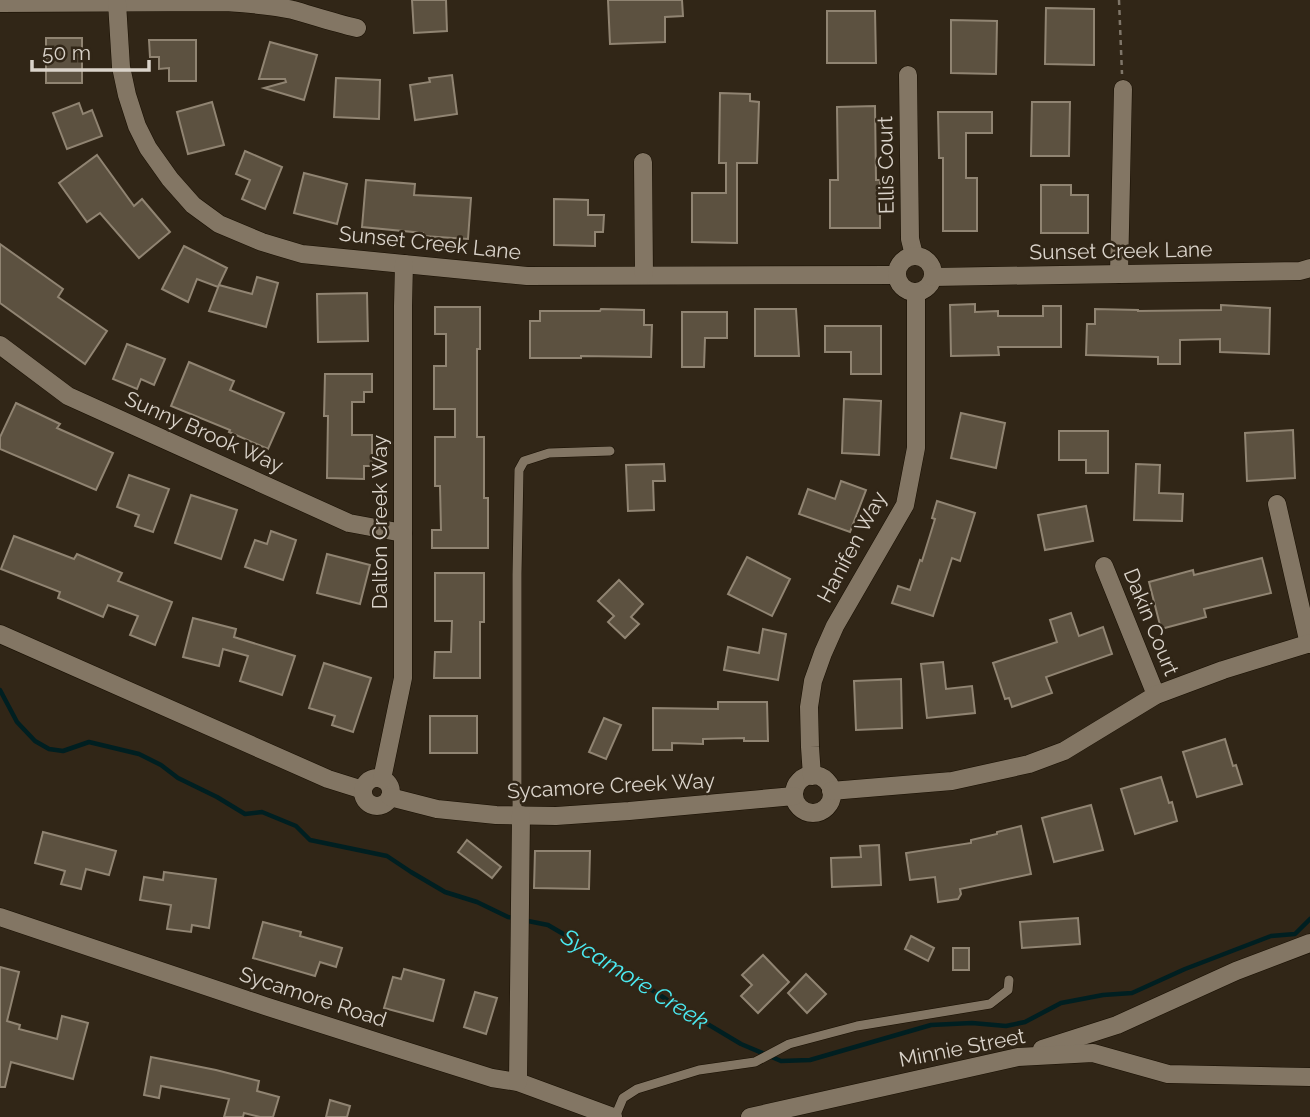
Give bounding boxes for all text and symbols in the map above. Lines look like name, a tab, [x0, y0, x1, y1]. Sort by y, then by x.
scale bar	[32, 28, 149, 72]
text: 50 m	[42, 40, 91, 65]
street label: Ellis Court	[872, 116, 899, 214]
street label: Sunset Creek Lane	[338, 221, 522, 265]
street label: Sunset Creek Lane	[1029, 236, 1213, 265]
street label: Sunny Brook Way	[121, 385, 287, 478]
street label: Dalton Creek Way	[367, 435, 392, 609]
street label: Hanifen Way	[812, 487, 891, 607]
street label: Dakin Court	[1119, 565, 1184, 679]
street label: Sycamore Creek Way	[506, 768, 716, 803]
water label: Sycamore Creek	[556, 922, 714, 1035]
street label: Sycamore Road	[236, 961, 390, 1032]
street label: Minnie Street	[897, 1023, 1027, 1072]

